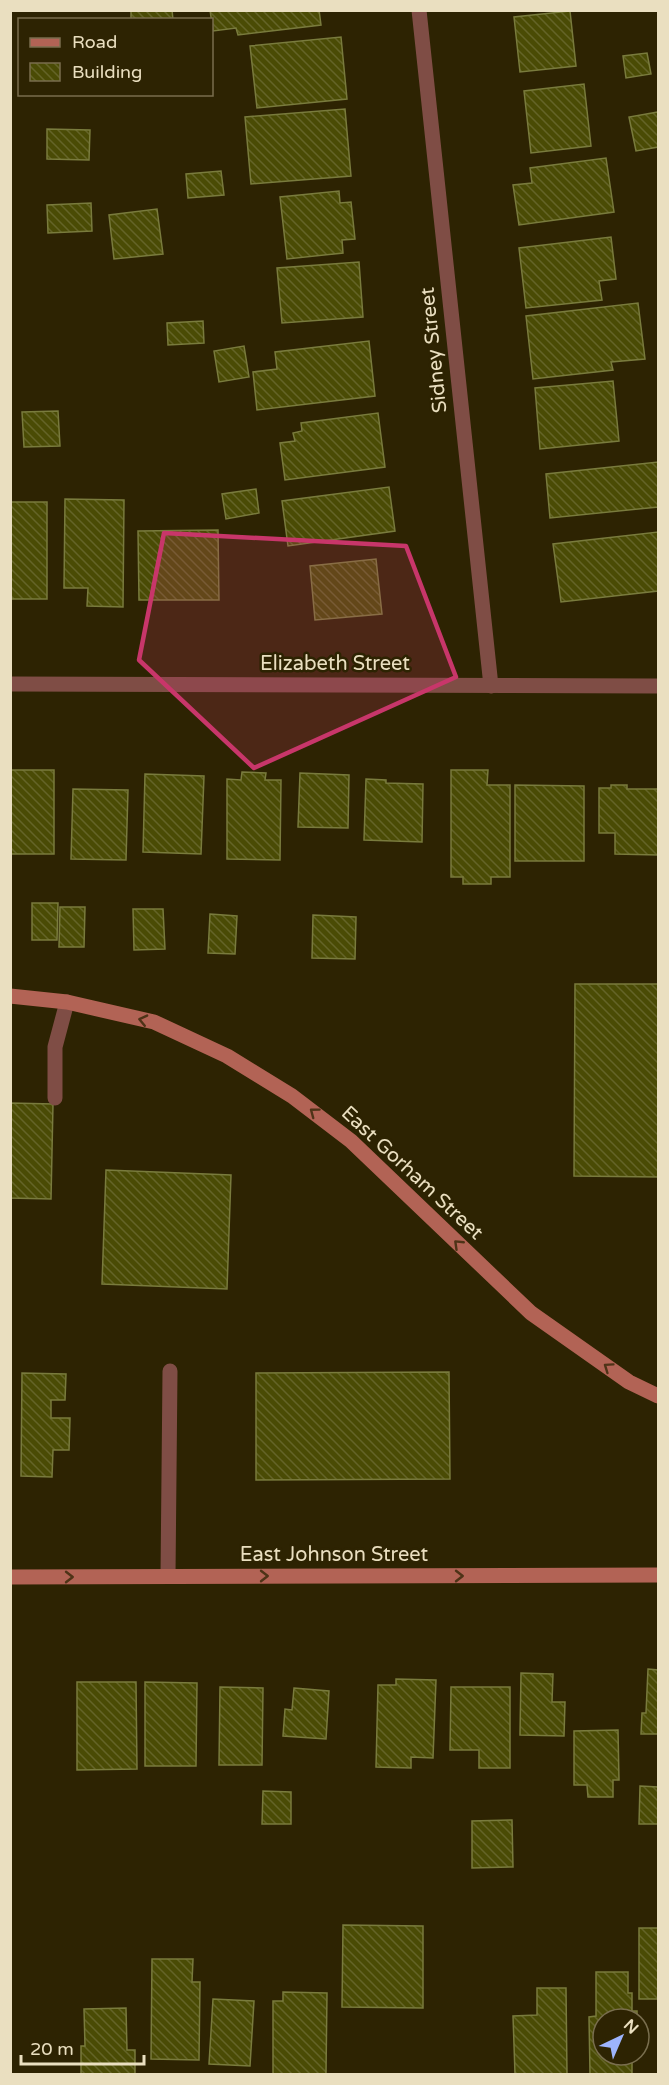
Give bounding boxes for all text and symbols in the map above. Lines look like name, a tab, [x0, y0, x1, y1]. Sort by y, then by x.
legend	[18, 18, 213, 96]
text: Road	[72, 31, 117, 53]
text: Building	[72, 61, 142, 83]
street label: Sidney Street	[415, 286, 453, 414]
street label: Elizabeth Street	[260, 652, 410, 676]
one-way arrow	[139, 1014, 149, 1027]
street label: East Gorham Street	[336, 1101, 488, 1245]
one-way arrow	[309, 1109, 320, 1120]
one-way arrow	[454, 1240, 465, 1251]
one-way arrow	[604, 1363, 615, 1374]
street label: East Johnson Street	[240, 1543, 429, 1567]
one-way arrow	[259, 1570, 268, 1582]
one-way arrow	[454, 1570, 463, 1582]
one-way arrow	[64, 1571, 73, 1583]
north arrow	[591, 2007, 651, 2067]
text: N	[619, 2015, 642, 2039]
scale bar	[21, 2028, 144, 2066]
text: 20 m	[30, 2038, 74, 2060]

